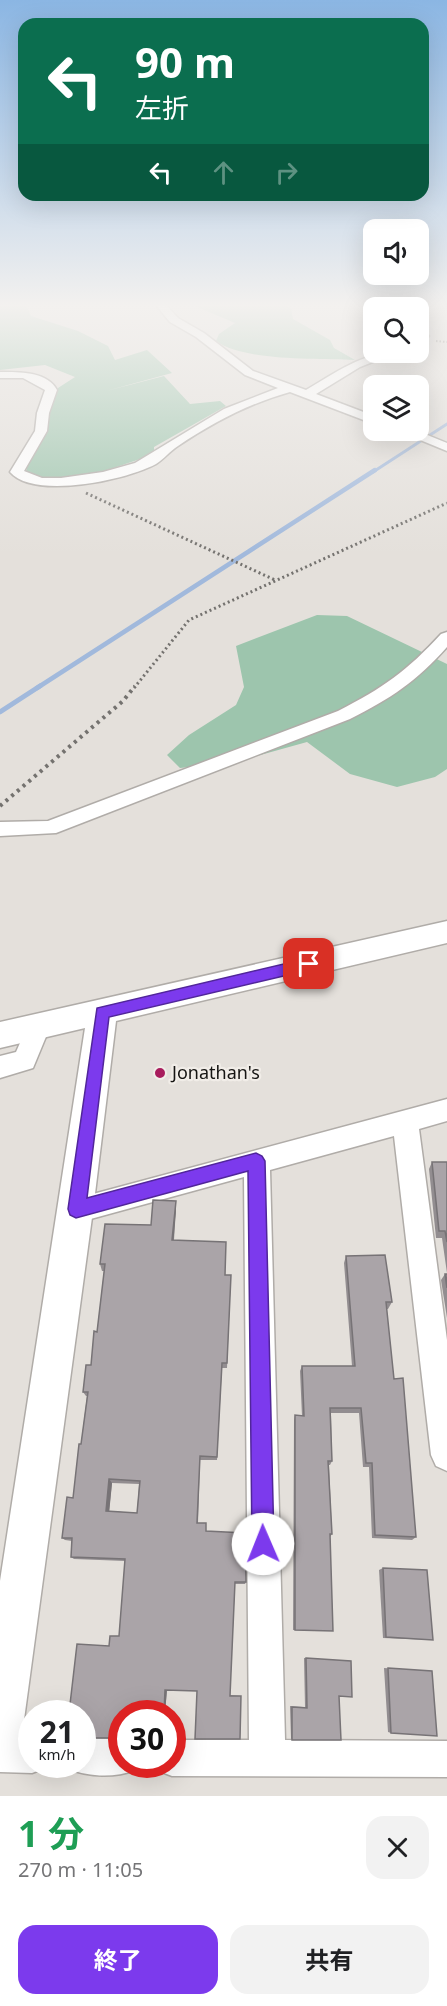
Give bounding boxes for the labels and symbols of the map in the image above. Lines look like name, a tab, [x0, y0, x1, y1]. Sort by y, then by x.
pin	[283, 938, 334, 989]
place label: Jonathan's	[170, 1060, 260, 1084]
marker: Jonathan's	[153, 1066, 167, 1080]
position arrow	[231, 1512, 295, 1576]
speed limit sign: 30	[108, 1700, 186, 1778]

